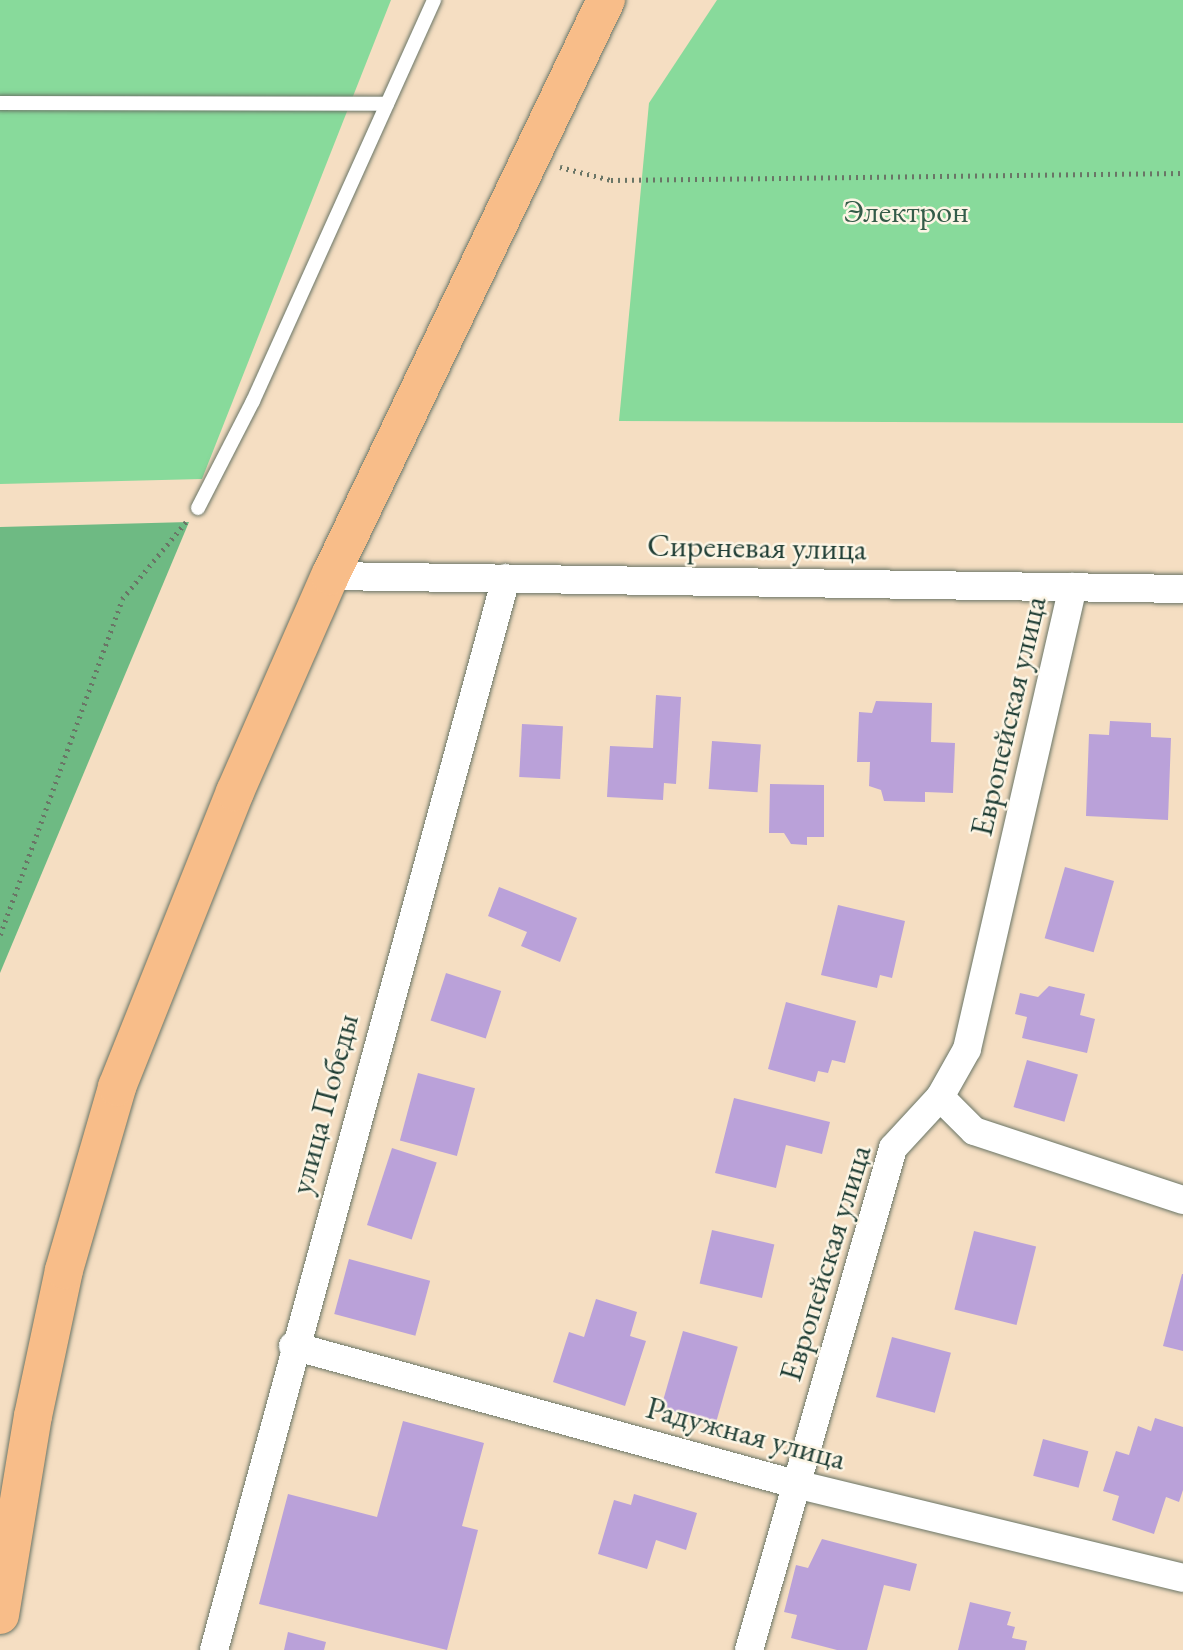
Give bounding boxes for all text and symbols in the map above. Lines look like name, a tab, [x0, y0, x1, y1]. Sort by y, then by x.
park label: Электрон	[843, 192, 969, 230]
street label: Сиреневая улица	[647, 526, 867, 568]
street label: Европейская улица	[962, 592, 1054, 840]
street label: улица Победы	[281, 1010, 367, 1198]
street label: Европейская улица	[771, 1140, 879, 1386]
street label: Радужная улица	[642, 1388, 850, 1478]

